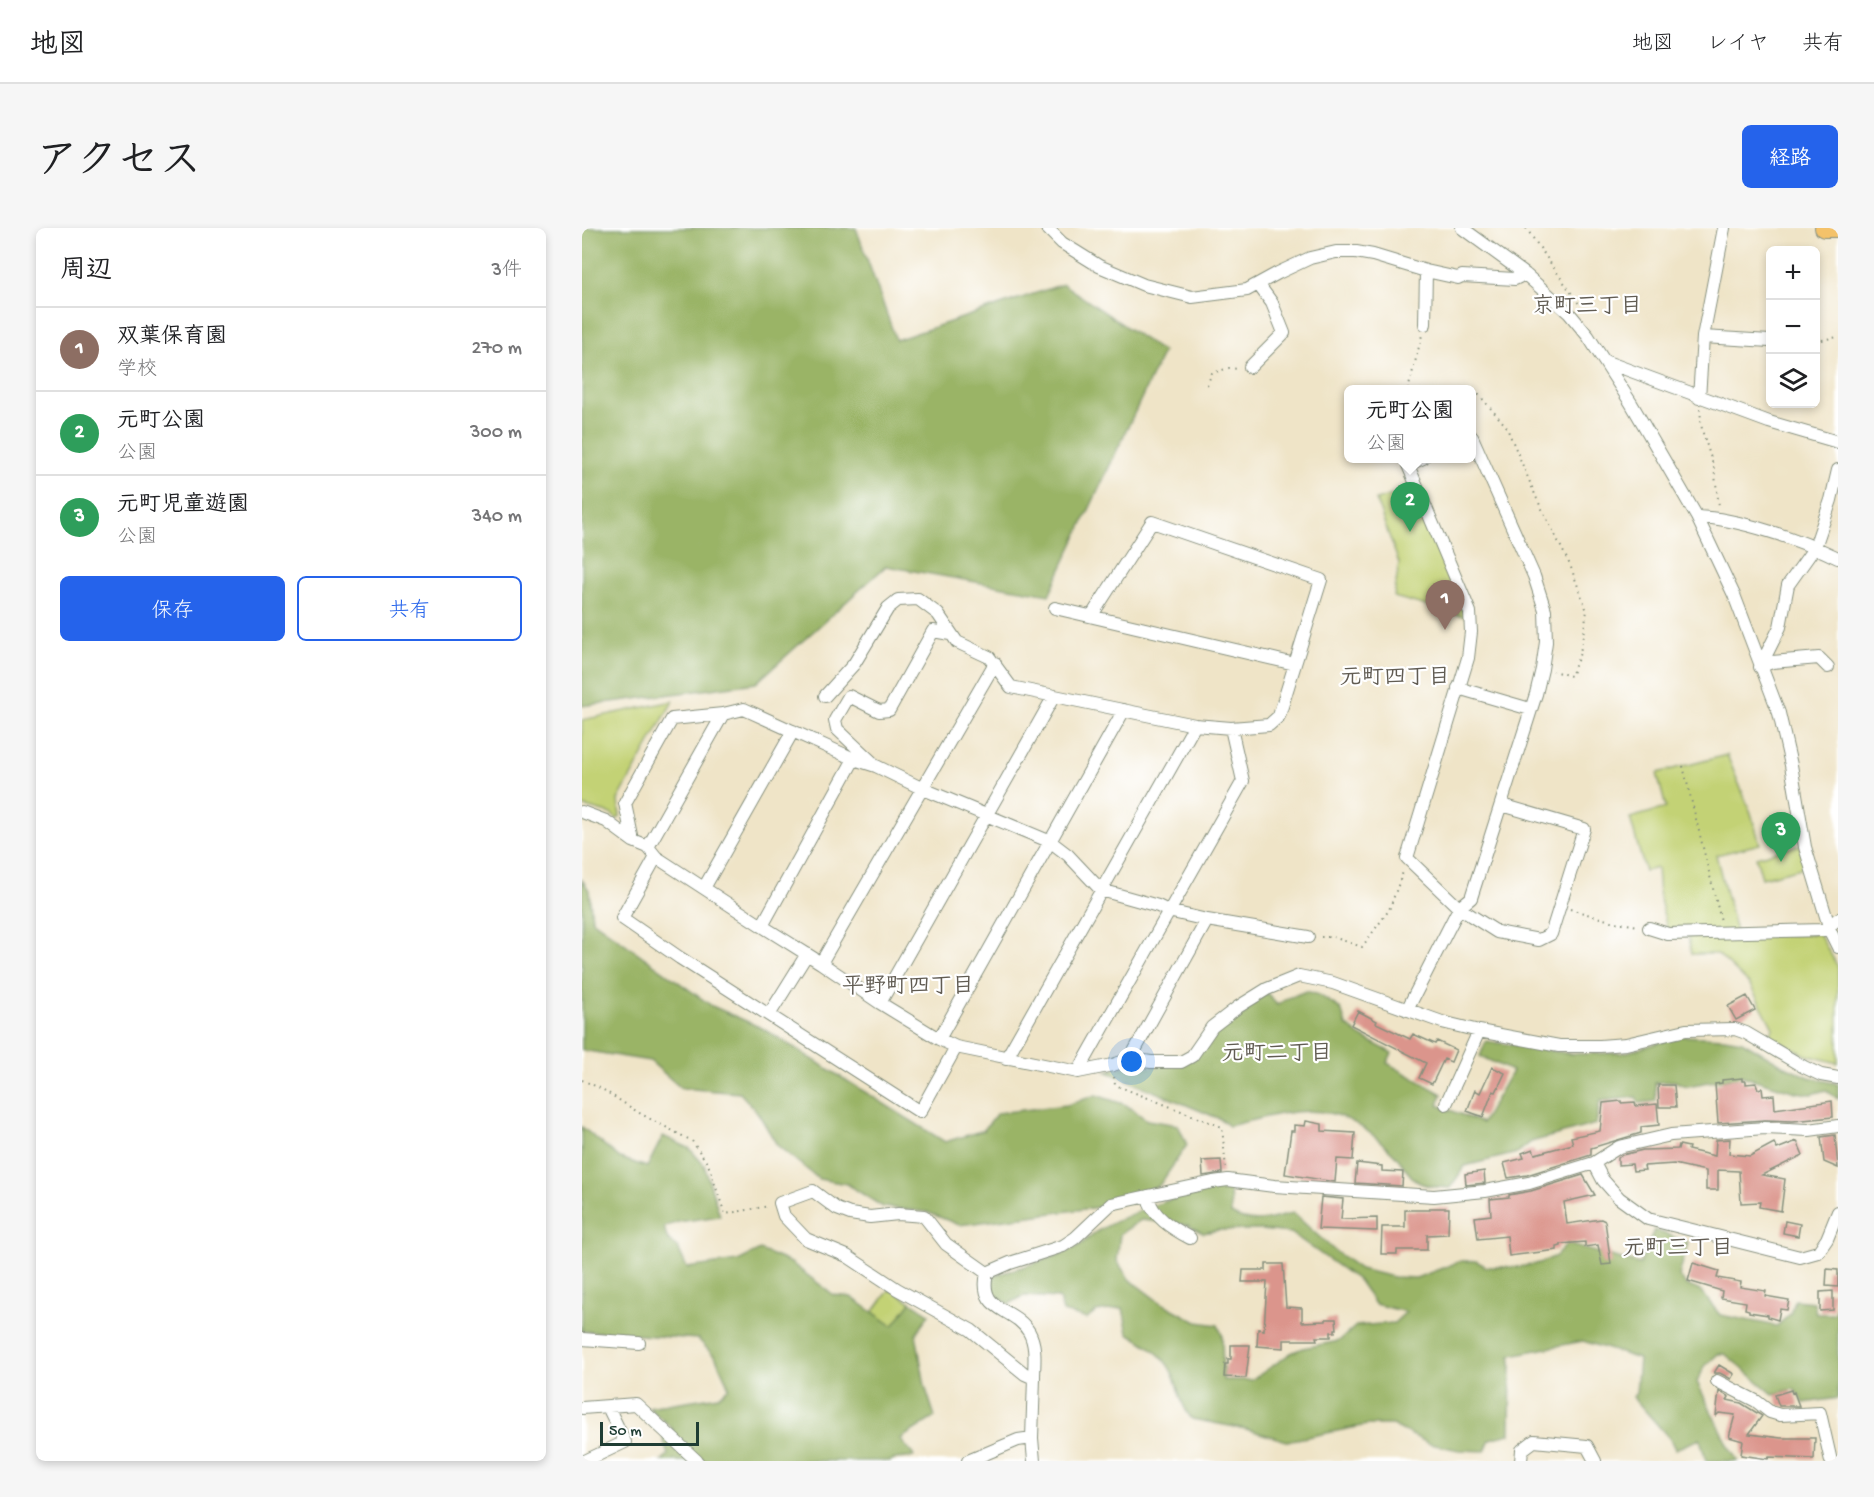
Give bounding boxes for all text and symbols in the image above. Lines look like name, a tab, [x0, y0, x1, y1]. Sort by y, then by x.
text: 地図	[30, 30, 86, 63]
text: 地図	[1632, 33, 1674, 58]
text: レイヤ	[1707, 33, 1769, 58]
text: 共有	[1802, 33, 1844, 58]
button: 経路	[1742, 125, 1838, 188]
text: アクセス	[36, 140, 201, 189]
map controls	[1766, 246, 1820, 408]
button: +	[1766, 246, 1820, 300]
text: 周辺	[60, 257, 112, 288]
text: 3件	[492, 260, 522, 283]
district label: 京町三丁目	[1532, 293, 1642, 321]
button: −	[1766, 300, 1820, 354]
text: 双葉保育園	[117, 325, 227, 351]
text: 1	[75, 338, 84, 361]
text: 270 m	[472, 338, 522, 361]
button: layers	[1766, 354, 1820, 408]
text: 学校	[117, 359, 157, 382]
popup	[1344, 385, 1476, 463]
text: 元町公園	[1366, 400, 1454, 426]
text: 元町公園	[117, 409, 205, 435]
text: 2	[75, 422, 84, 445]
text: 300 m	[470, 422, 522, 445]
text: 公園	[1366, 434, 1406, 457]
text: 公園	[117, 443, 157, 466]
pin: 2	[1390, 482, 1430, 532]
text: 元町児童遊園	[117, 493, 249, 519]
text: 3	[74, 506, 85, 529]
text: 340 m	[472, 506, 522, 529]
text: 公園	[117, 527, 157, 550]
button: 保存	[60, 576, 285, 641]
button: 共有	[297, 576, 522, 641]
pin: 1	[1426, 580, 1464, 630]
district label: 元町四丁目	[1340, 666, 1450, 692]
pin: 3	[1762, 812, 1800, 862]
district label: 平野町四丁目	[842, 975, 974, 1001]
district label: 元町二丁目	[1222, 1042, 1332, 1068]
your location	[1117, 1047, 1146, 1076]
district label: 元町三丁目	[1623, 1237, 1733, 1263]
scale bar	[600, 1419, 699, 1446]
text: 50 m	[609, 1423, 642, 1442]

